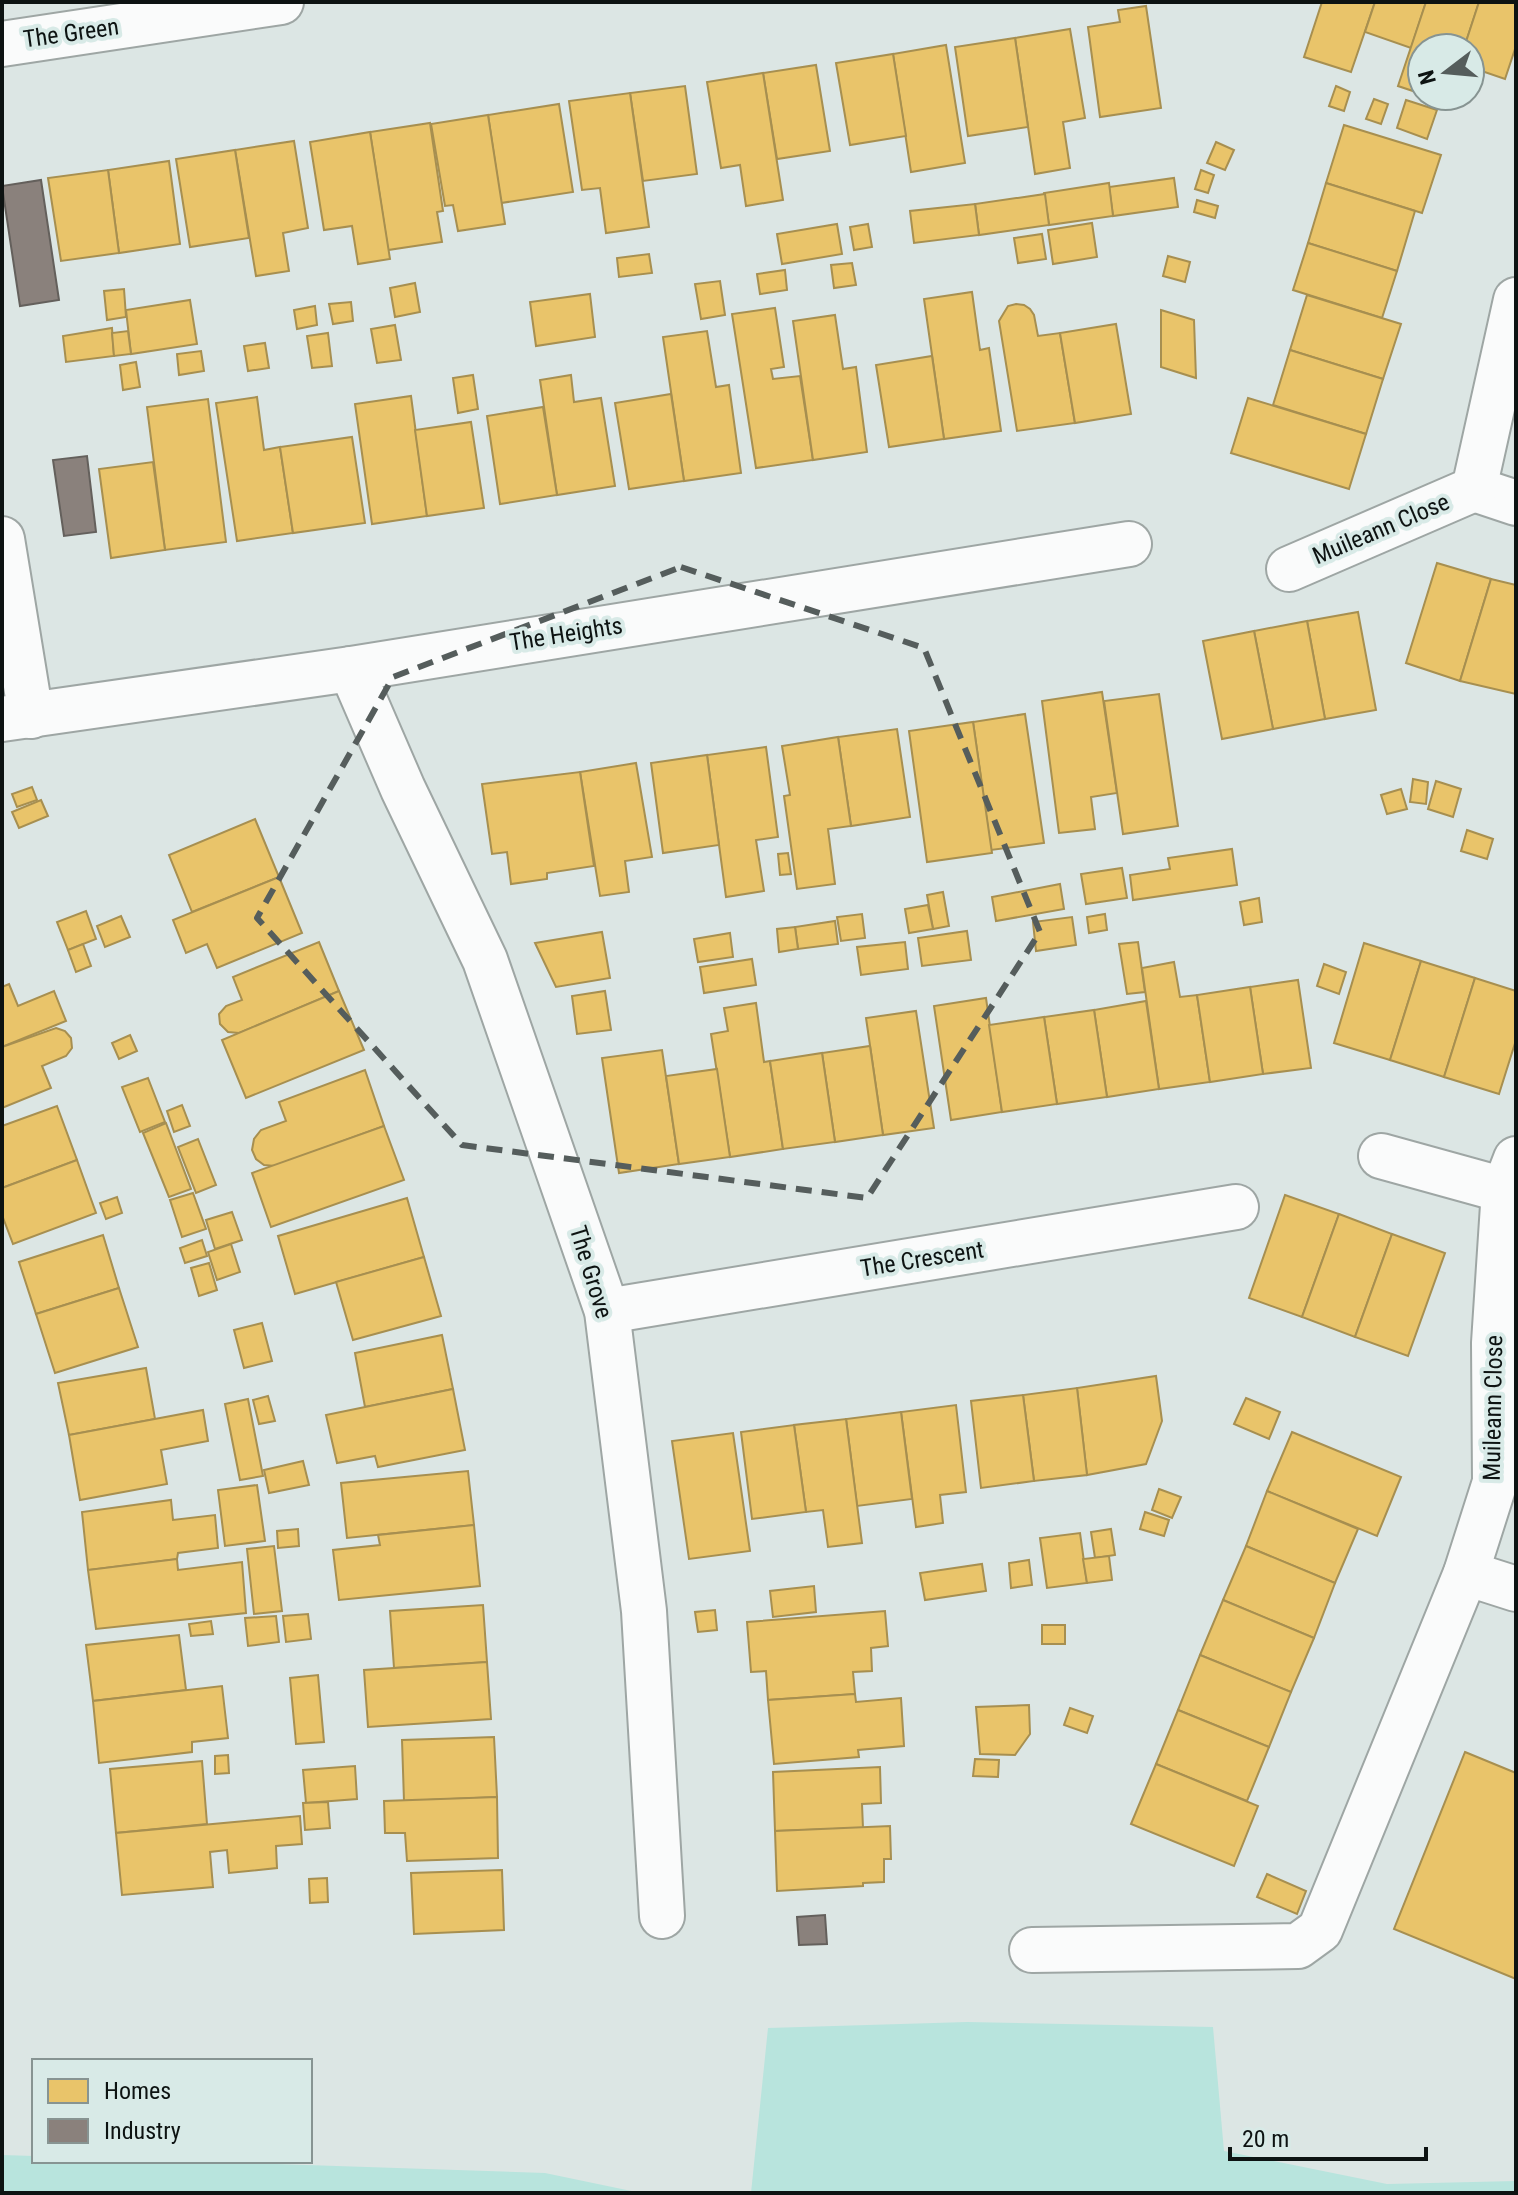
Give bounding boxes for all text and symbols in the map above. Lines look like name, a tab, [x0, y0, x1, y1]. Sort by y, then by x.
street label: The Green	[21, 12, 121, 54]
north arrow	[1406, 32, 1486, 112]
text: N	[1413, 67, 1441, 87]
street label: Muileann Close	[1309, 488, 1453, 570]
street label: The Heights	[508, 611, 624, 657]
street label: The Grove	[564, 1222, 618, 1322]
street label: The Crescent	[858, 1235, 986, 1283]
street label: Muileann Close	[1478, 1335, 1508, 1481]
legend	[32, 2059, 312, 2163]
text: Homes	[104, 2077, 171, 2105]
scale bar	[1230, 2111, 1426, 2161]
text: Industry	[104, 2117, 181, 2145]
text: 20 m	[1242, 2125, 1289, 2153]

